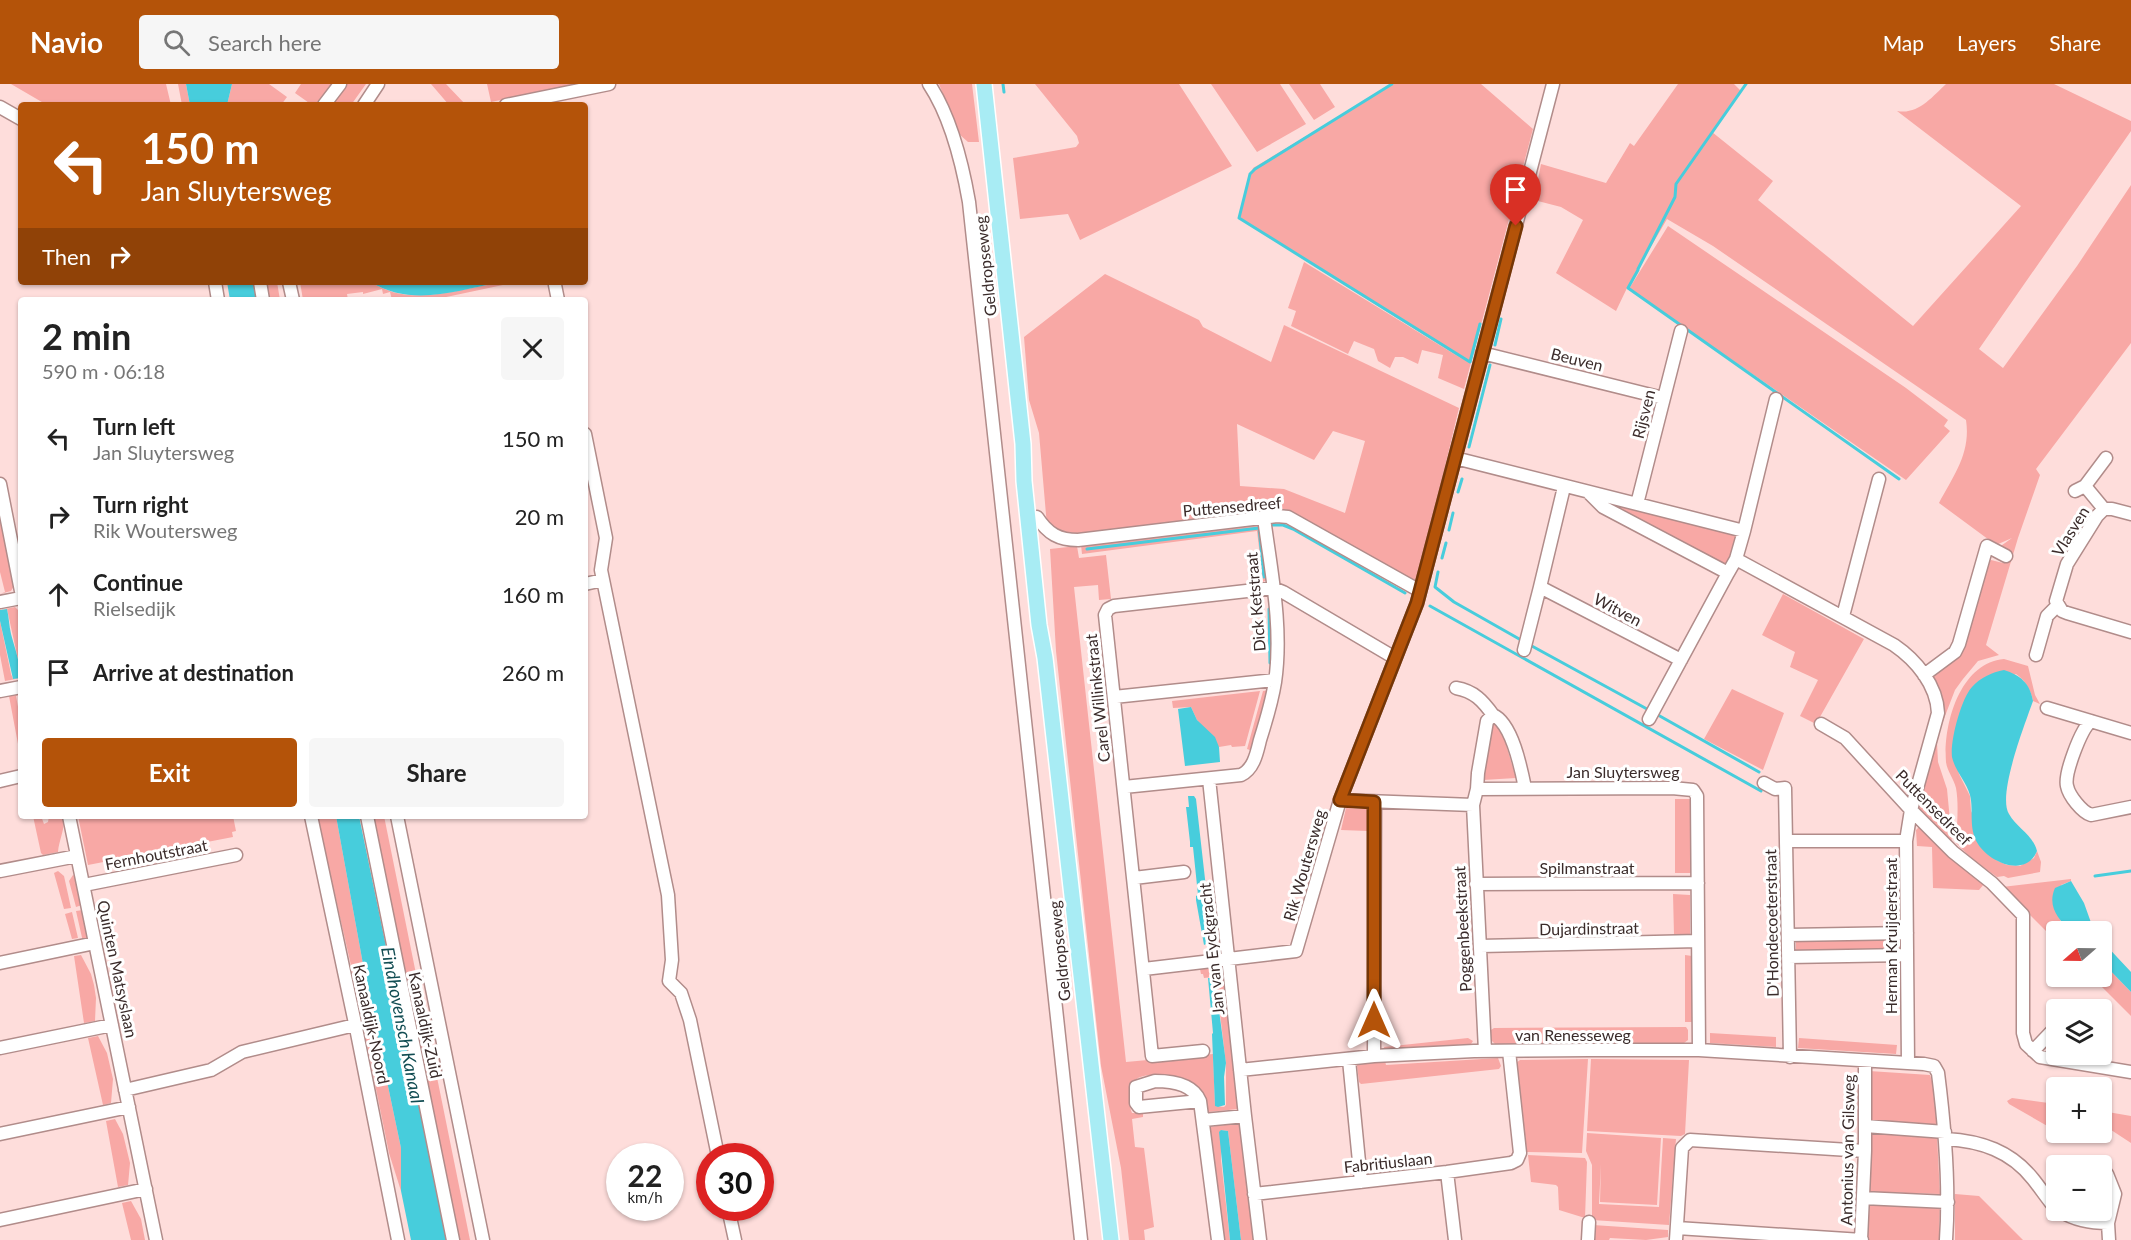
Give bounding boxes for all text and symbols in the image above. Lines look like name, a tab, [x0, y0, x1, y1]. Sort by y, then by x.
search box	[139, 15, 559, 69]
text: Navio	[30, 25, 103, 59]
icon: search	[160, 26, 193, 59]
text: Search here	[208, 29, 322, 56]
text: Map	[1883, 30, 1924, 55]
text: Layers	[1957, 30, 2016, 55]
text: Share	[2049, 30, 2101, 55]
text: 150 m	[141, 123, 259, 173]
icon: left	[42, 126, 120, 204]
pin	[1490, 164, 1541, 226]
icon: arrive	[1499, 173, 1532, 206]
text: Jan Sluytersweg	[141, 174, 332, 207]
street label: Geldropseweg	[970, 215, 1000, 317]
icon: right	[103, 240, 136, 273]
text: Then	[42, 243, 91, 270]
text: 2 min	[42, 314, 131, 358]
button: close	[501, 317, 564, 380]
street label: Beuven	[1549, 343, 1605, 375]
text: 590 m · 06:18	[42, 359, 165, 383]
street label: Rijsven	[1628, 388, 1658, 440]
text: Turn left	[93, 413, 175, 440]
icon: left	[42, 422, 75, 455]
text: 150 m	[502, 425, 564, 452]
text: Jan Sluytersweg	[93, 440, 234, 464]
text: Turn right	[93, 491, 188, 518]
street label: Puttensedreef	[1182, 492, 1283, 520]
icon: right	[42, 500, 75, 533]
text: 20 m	[515, 503, 564, 530]
street label: Vlasven	[2047, 503, 2093, 559]
text: Rik Woutersweg	[93, 518, 237, 542]
street label: Dick Ketstraat	[1241, 551, 1269, 653]
text: Continue	[93, 569, 183, 596]
icon: ahead	[42, 578, 75, 611]
text: 160 m	[502, 581, 564, 608]
street label: Witven	[1591, 589, 1645, 629]
text: Rielsedijk	[93, 596, 176, 620]
street label: Carel Willinkstraat	[1081, 633, 1113, 763]
icon: arrive	[42, 656, 75, 689]
text: Arrive at destination	[93, 659, 294, 686]
text: 260 m	[502, 659, 564, 686]
button: Exit	[42, 738, 297, 807]
button: Share	[309, 738, 564, 807]
street label: Jan Sluytersweg	[1567, 762, 1679, 781]
street label: Puttensedreef	[1892, 765, 1976, 849]
street label: Rik Woutersweg	[1279, 807, 1329, 923]
street label: Fernhoutstraat	[103, 835, 209, 873]
street label: D'Hondecoeterstraat	[1760, 849, 1782, 997]
street label: Spilmanstraat	[1539, 858, 1635, 877]
street label: Herman Kruijderstraat	[1881, 858, 1900, 1014]
street label: Poggenbeekstraat	[1449, 865, 1475, 992]
street label: Jan van Eyckgracht	[1195, 882, 1227, 1016]
street label: Quinten Matsyslaan	[94, 899, 142, 1039]
street label: Geldropseweg	[1044, 900, 1074, 1002]
street label: Dujardinstraat	[1539, 918, 1639, 938]
north arrow	[2046, 921, 2112, 987]
map controls	[2046, 921, 2112, 1221]
water label: Eindhovensch Kanaal	[377, 945, 429, 1105]
street label: Kanaaldijk-Noord	[350, 962, 394, 1086]
street label: Kanaaldijk-Zuid	[405, 970, 447, 1080]
position arrow	[1342, 988, 1406, 1052]
button: layers	[2046, 999, 2112, 1065]
street label: van Renesseweg	[1515, 1025, 1631, 1044]
street label: Antonius van Gilsweg	[1836, 1074, 1858, 1226]
button: +	[2046, 1077, 2112, 1143]
speed limit sign: 30	[696, 1143, 774, 1221]
street label: Fabritiuslaan	[1343, 1148, 1433, 1176]
button: −	[2046, 1155, 2112, 1221]
text: 22	[628, 1157, 662, 1193]
text: km/h	[627, 1188, 663, 1206]

